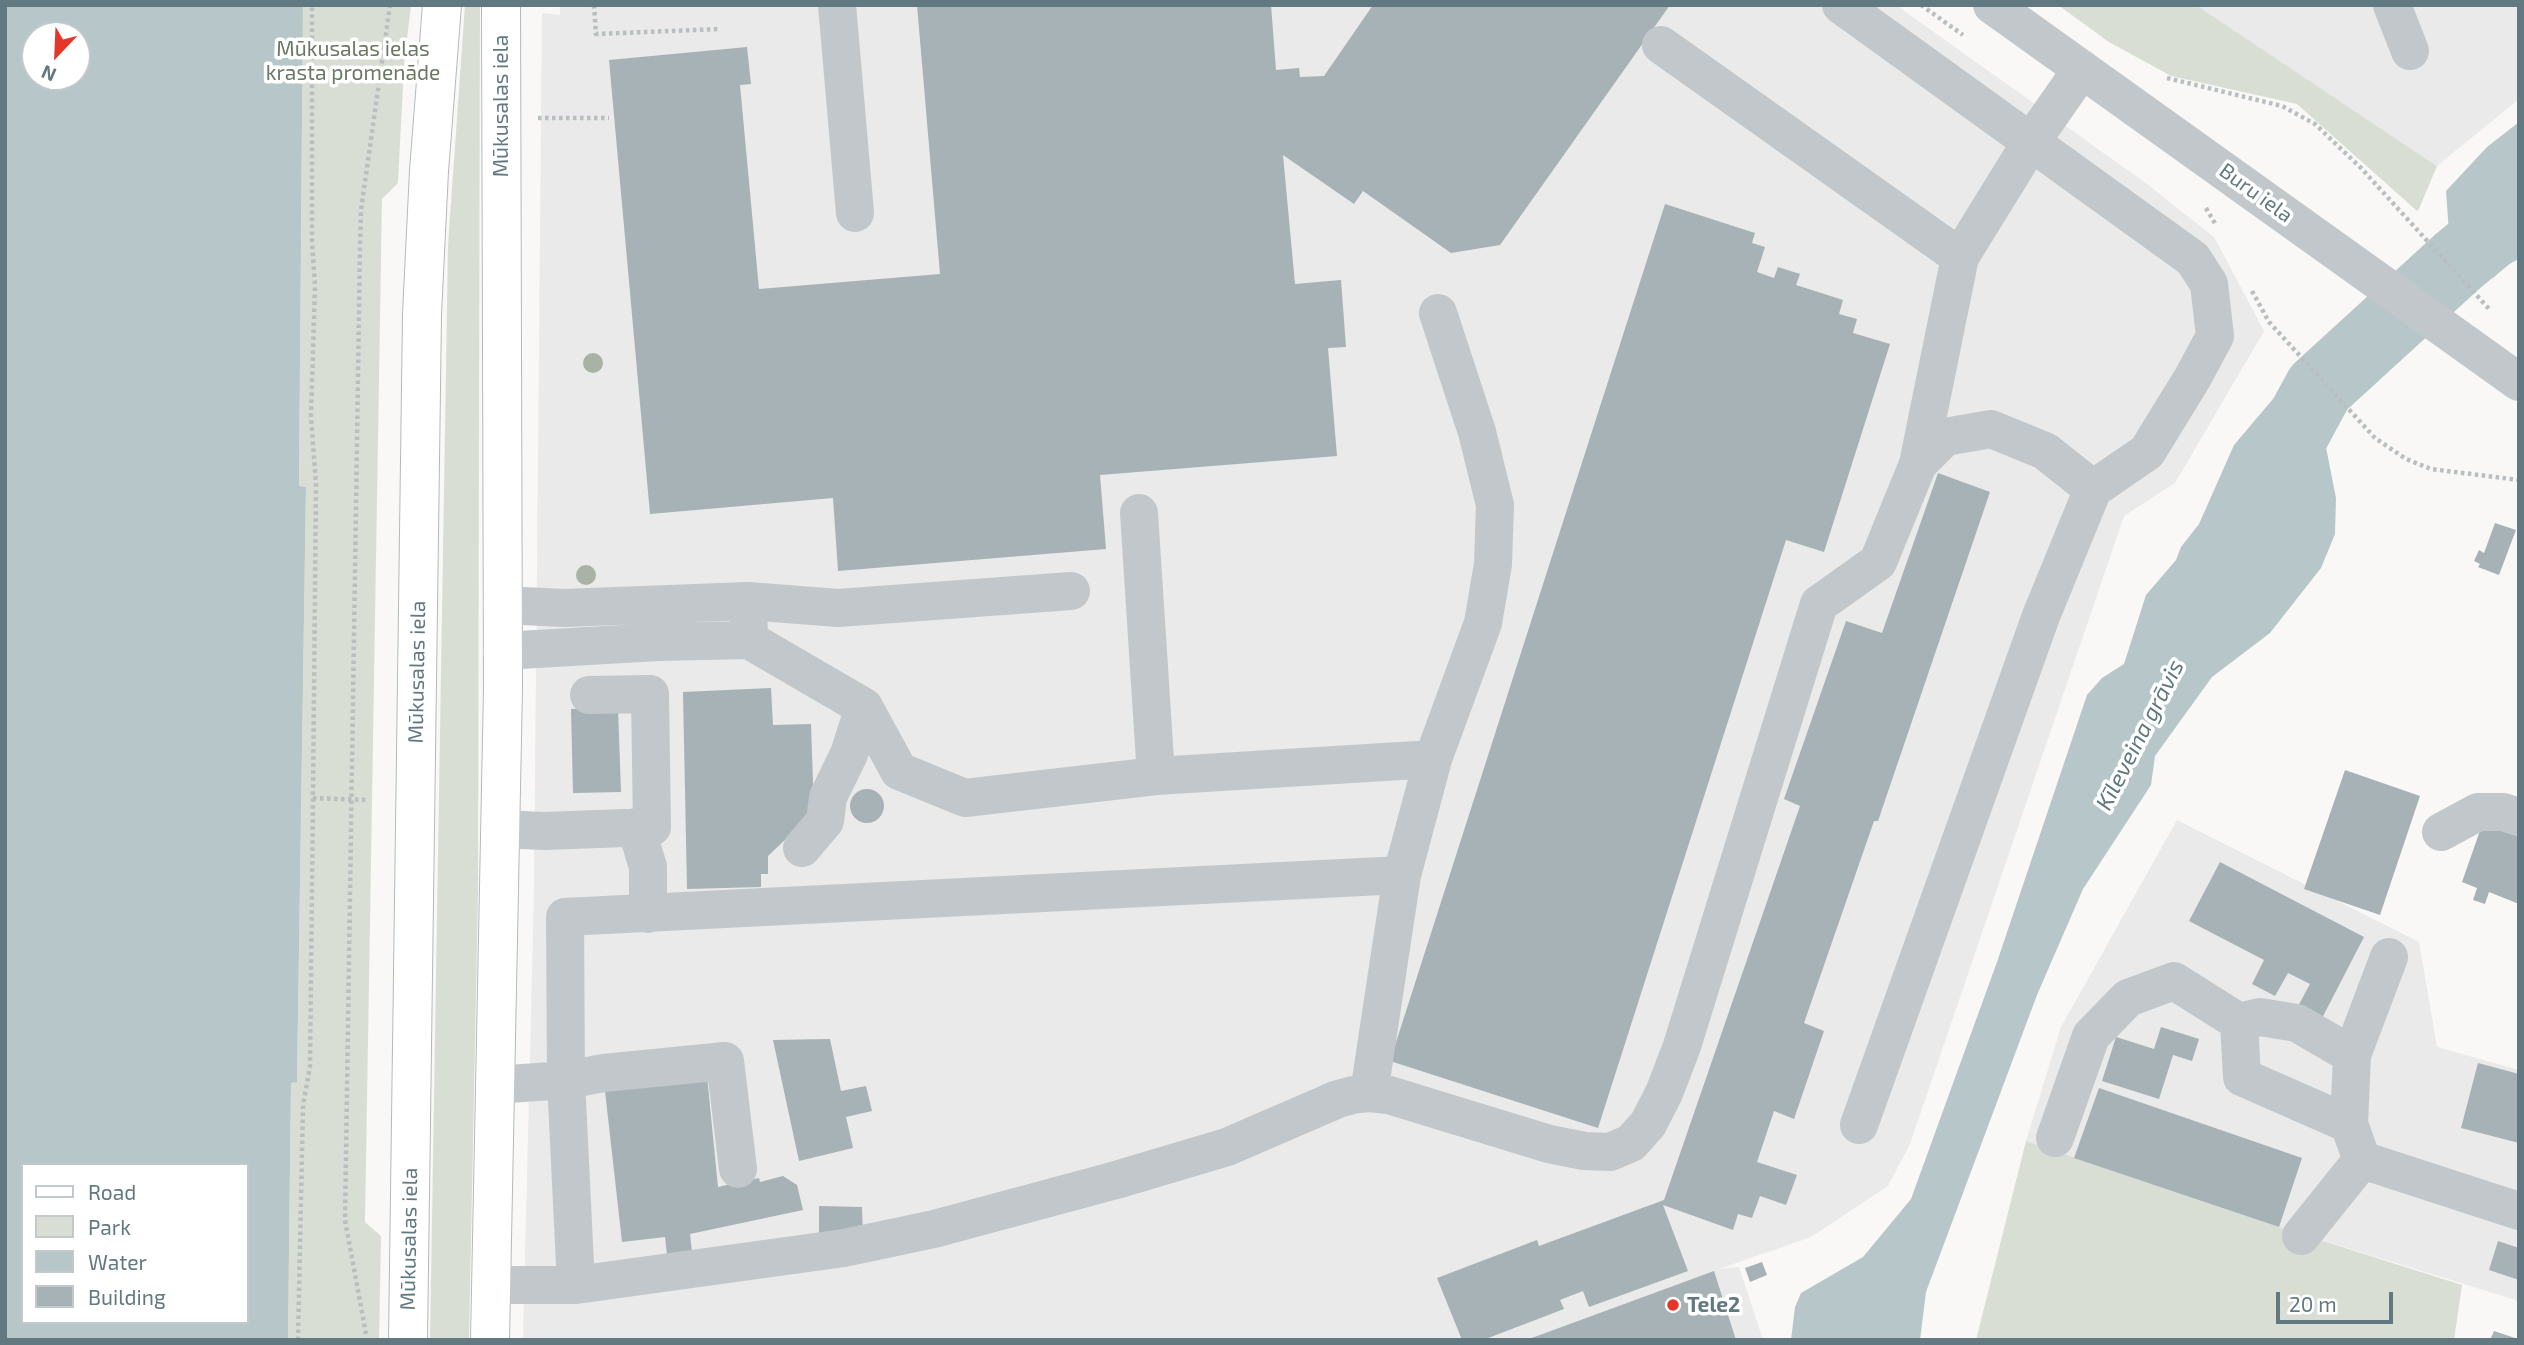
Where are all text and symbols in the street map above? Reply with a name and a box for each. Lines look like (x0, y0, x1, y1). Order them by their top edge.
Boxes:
north arrow (21, 21, 91, 91)
street label: Mūkusalas iela (488, 35, 514, 177)
park label: Mūkusalas ielas krasta promenāde (266, 36, 440, 86)
text: N (38, 61, 59, 87)
street label: Buru iela (2214, 158, 2298, 228)
street label: Mūkusalas iela (403, 600, 431, 744)
water label: Kīleveina grāvis (2090, 655, 2190, 815)
legend (21, 1163, 248, 1324)
street label: Mūkusalas iela (395, 1167, 423, 1311)
text: Road (88, 1179, 136, 1204)
text: Park (88, 1214, 131, 1239)
text: Water (88, 1249, 147, 1274)
scale bar (2279, 1278, 2396, 1322)
text: Building (88, 1284, 166, 1309)
text: 20 m (2289, 1291, 2337, 1316)
place label: Tele2 (1687, 1292, 1740, 1318)
marker: Tele2 (1665, 1297, 1681, 1313)

